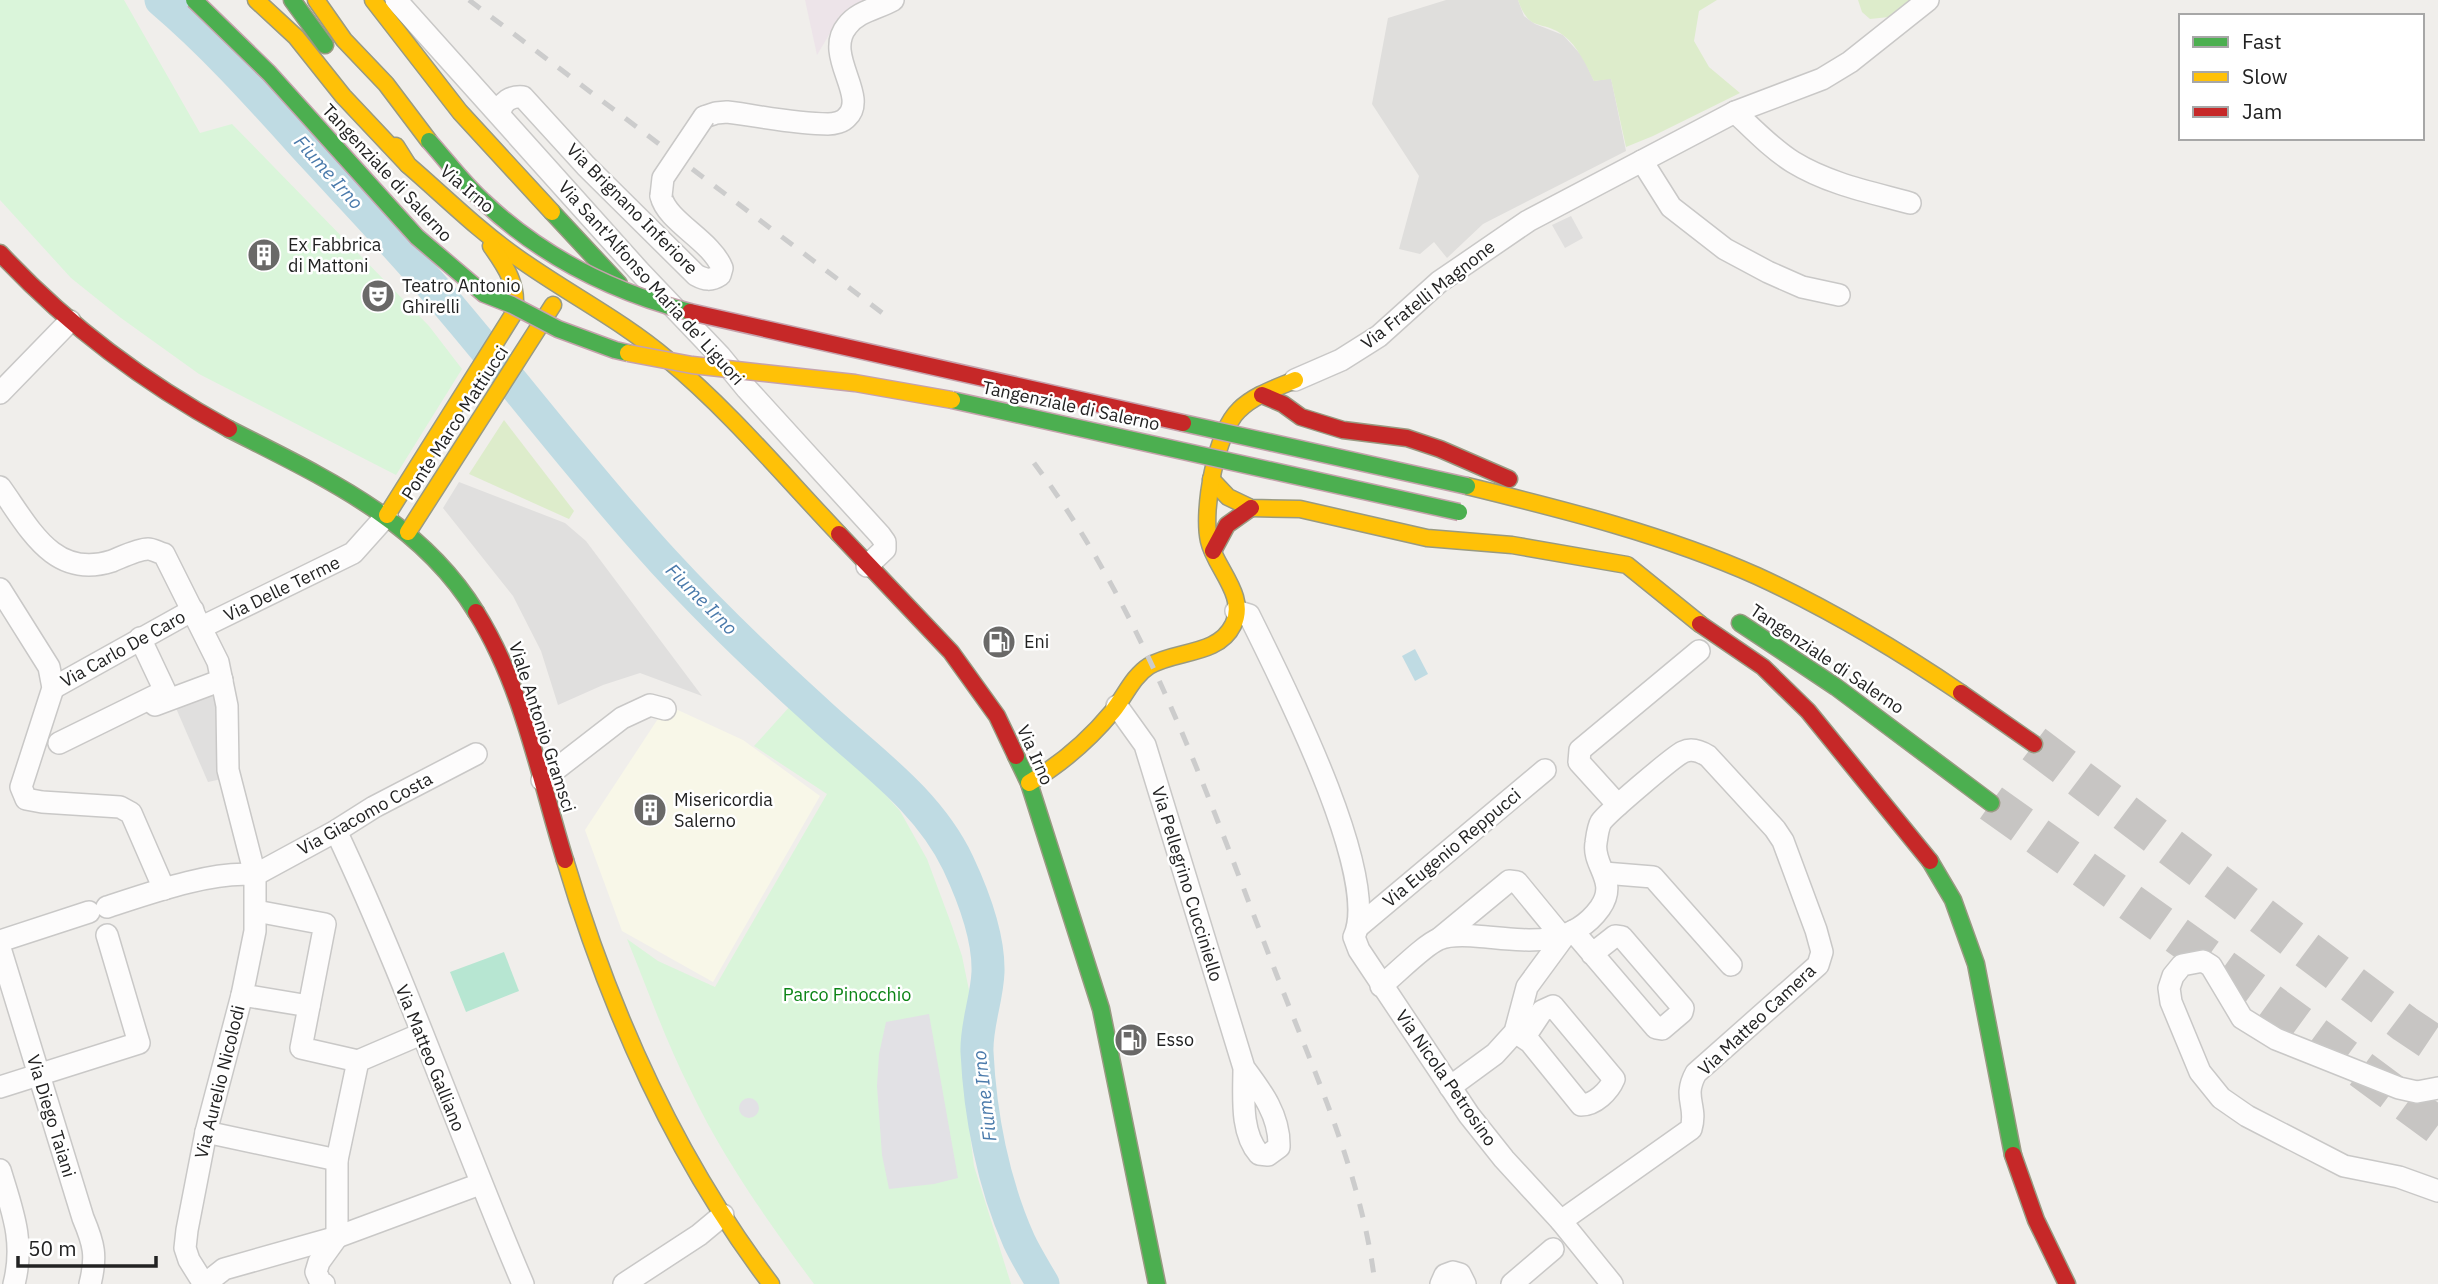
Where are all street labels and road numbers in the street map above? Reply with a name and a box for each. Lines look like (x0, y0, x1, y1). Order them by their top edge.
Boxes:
street label: Tangenziale di Salerno (317, 99, 457, 247)
street label: Via Brignano Inferiore (562, 138, 703, 279)
street label: Via Irno (436, 159, 499, 218)
street label: Via Sant'Alfonso Maria de' Liguori (553, 176, 749, 390)
street label: Via Fratelli Magnone (1356, 235, 1499, 354)
street label: Ponte Marco Mattiucci (396, 341, 513, 504)
street label: Tangenziale di Salerno (980, 375, 1162, 436)
street label: Via Delle Terme (220, 550, 344, 627)
street label: Tangenziale di Salerno (1746, 598, 1909, 719)
street label: Via Carlo De Caro (56, 605, 189, 692)
street label: Viale Antonio Gramsci (504, 639, 581, 815)
street label: Via Irno (1012, 721, 1059, 788)
street label: Via Giacomo Costa (293, 767, 437, 860)
street label: Via Eugenio Reppucci (1378, 783, 1525, 912)
street label: Via Pellegrino Cucciniello (1147, 784, 1228, 984)
street label: Via Matteo Camera (1693, 959, 1821, 1080)
street label: Via Matteo Galliano (391, 981, 470, 1135)
street label: Via Aurelio Nicolodi (189, 1003, 250, 1161)
street label: Via Nicola Petrosino (1391, 1005, 1502, 1150)
street label: Via Diego Taiani (22, 1052, 81, 1180)

